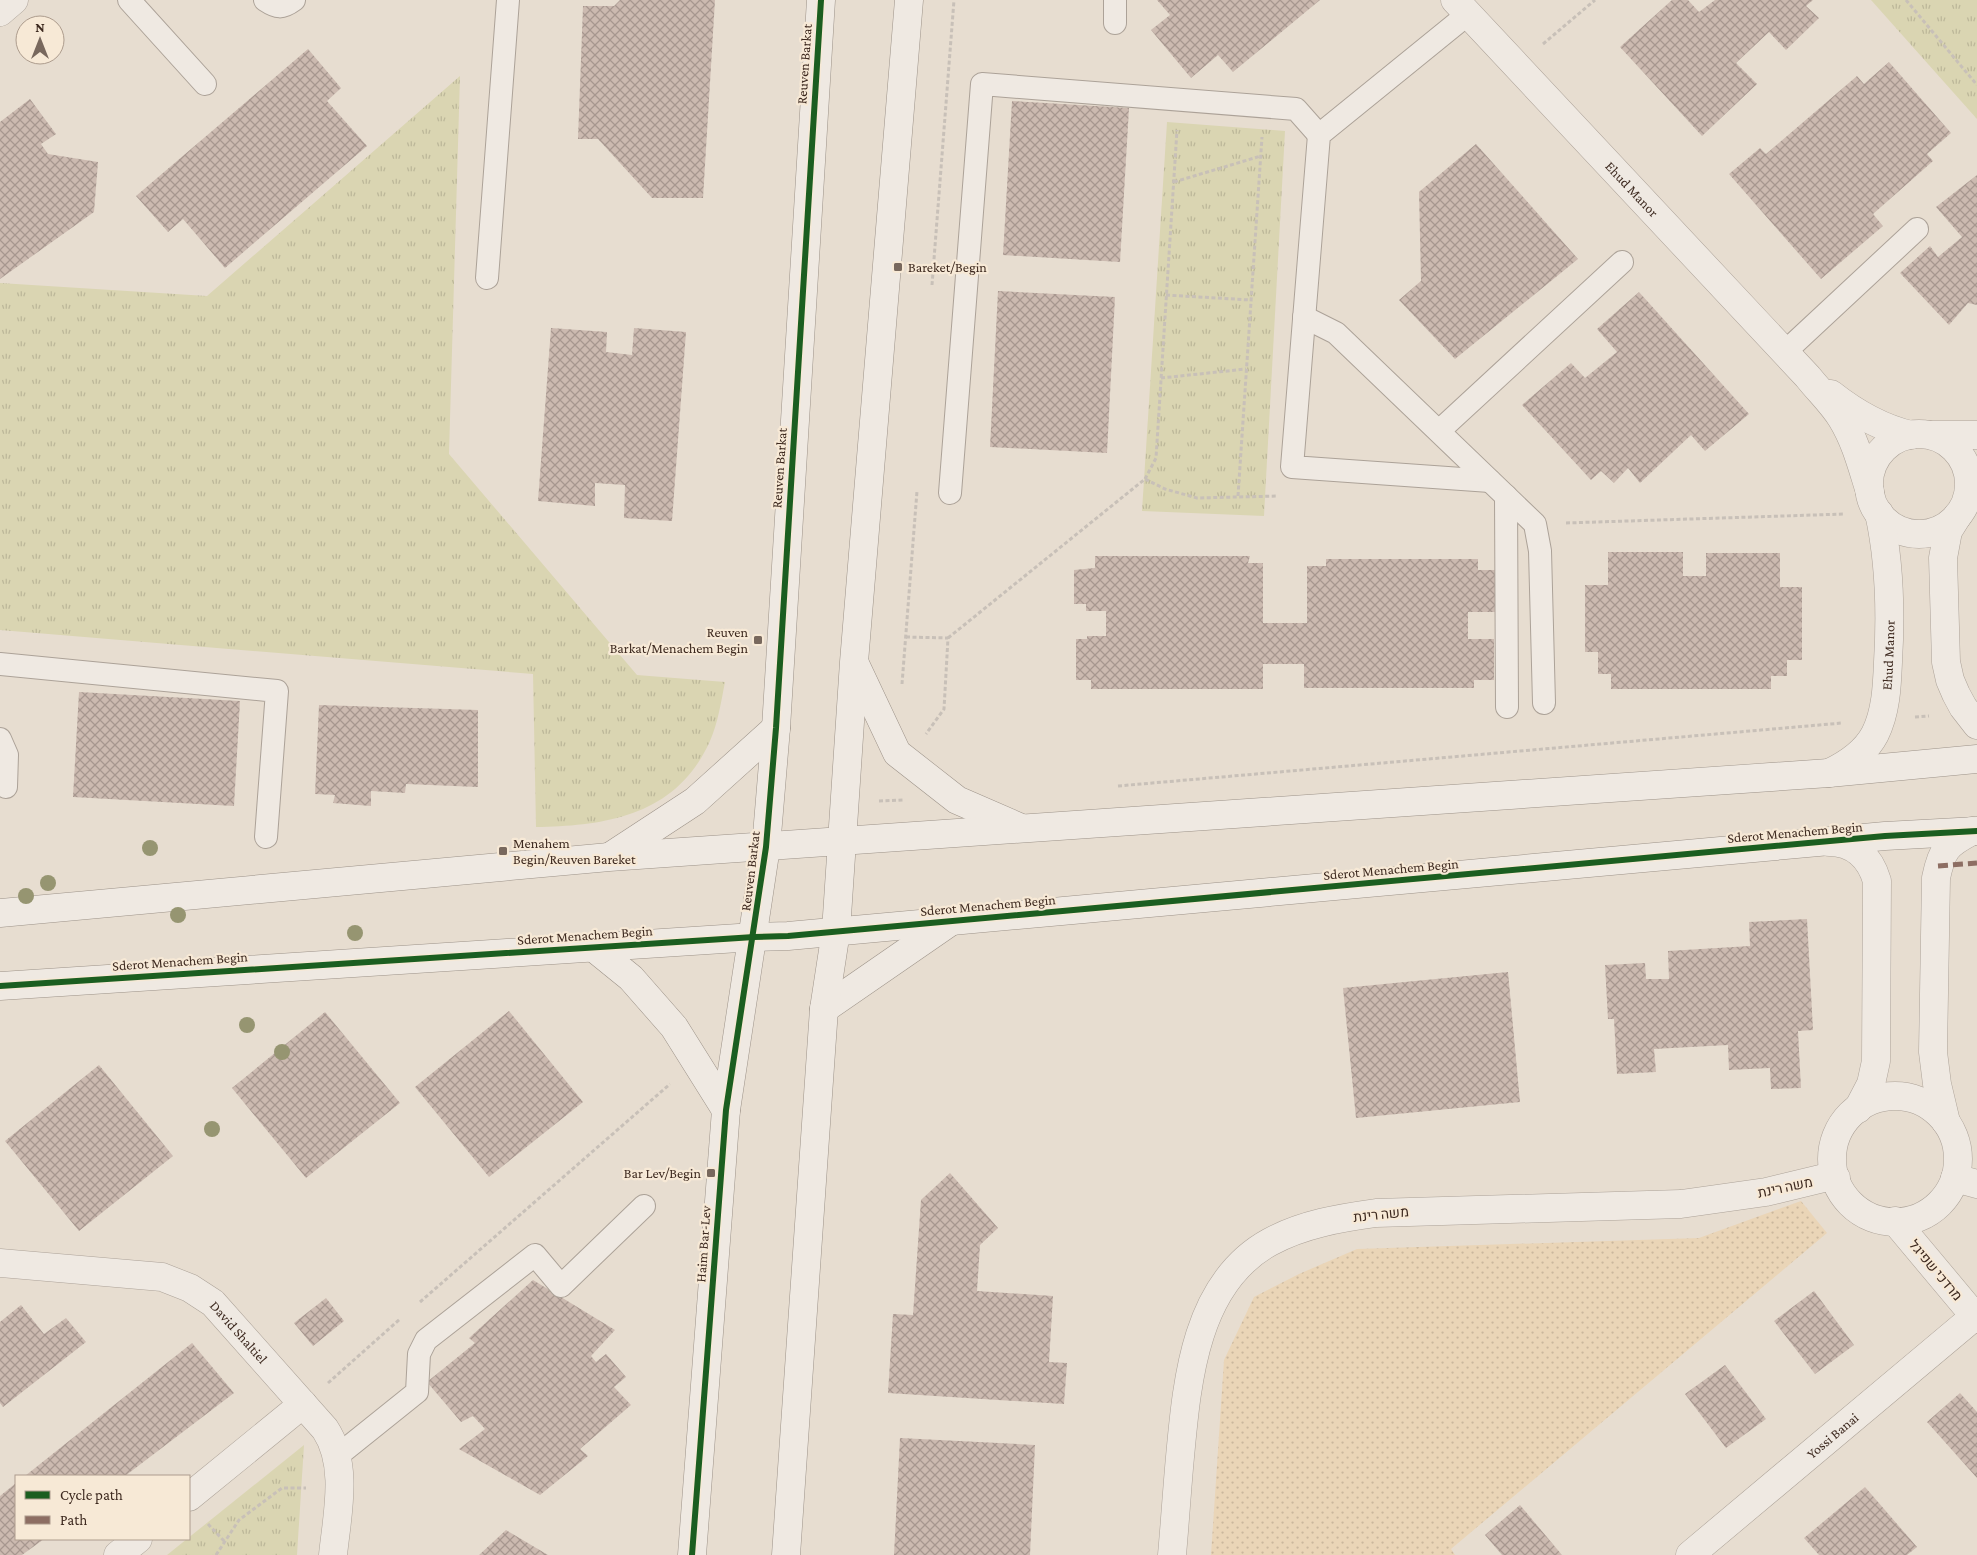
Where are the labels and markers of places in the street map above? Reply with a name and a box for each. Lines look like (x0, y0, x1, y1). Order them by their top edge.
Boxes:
place label: Bareket/Begin (908, 259, 987, 275)
marker: Bareket/Begin (892, 261, 904, 273)
place label: Reuven Barkat/Menachem Begin (610, 624, 748, 656)
marker: Reuven Barkat/Menachem Begin (752, 634, 764, 646)
place label: Menahem Begin/Reuven Bareket (513, 835, 636, 867)
marker: Menahem Begin/Reuven Bareket (497, 845, 509, 857)
place label: Bar Lev/Begin (624, 1165, 701, 1181)
marker: Bar Lev/Begin (705, 1167, 717, 1179)

